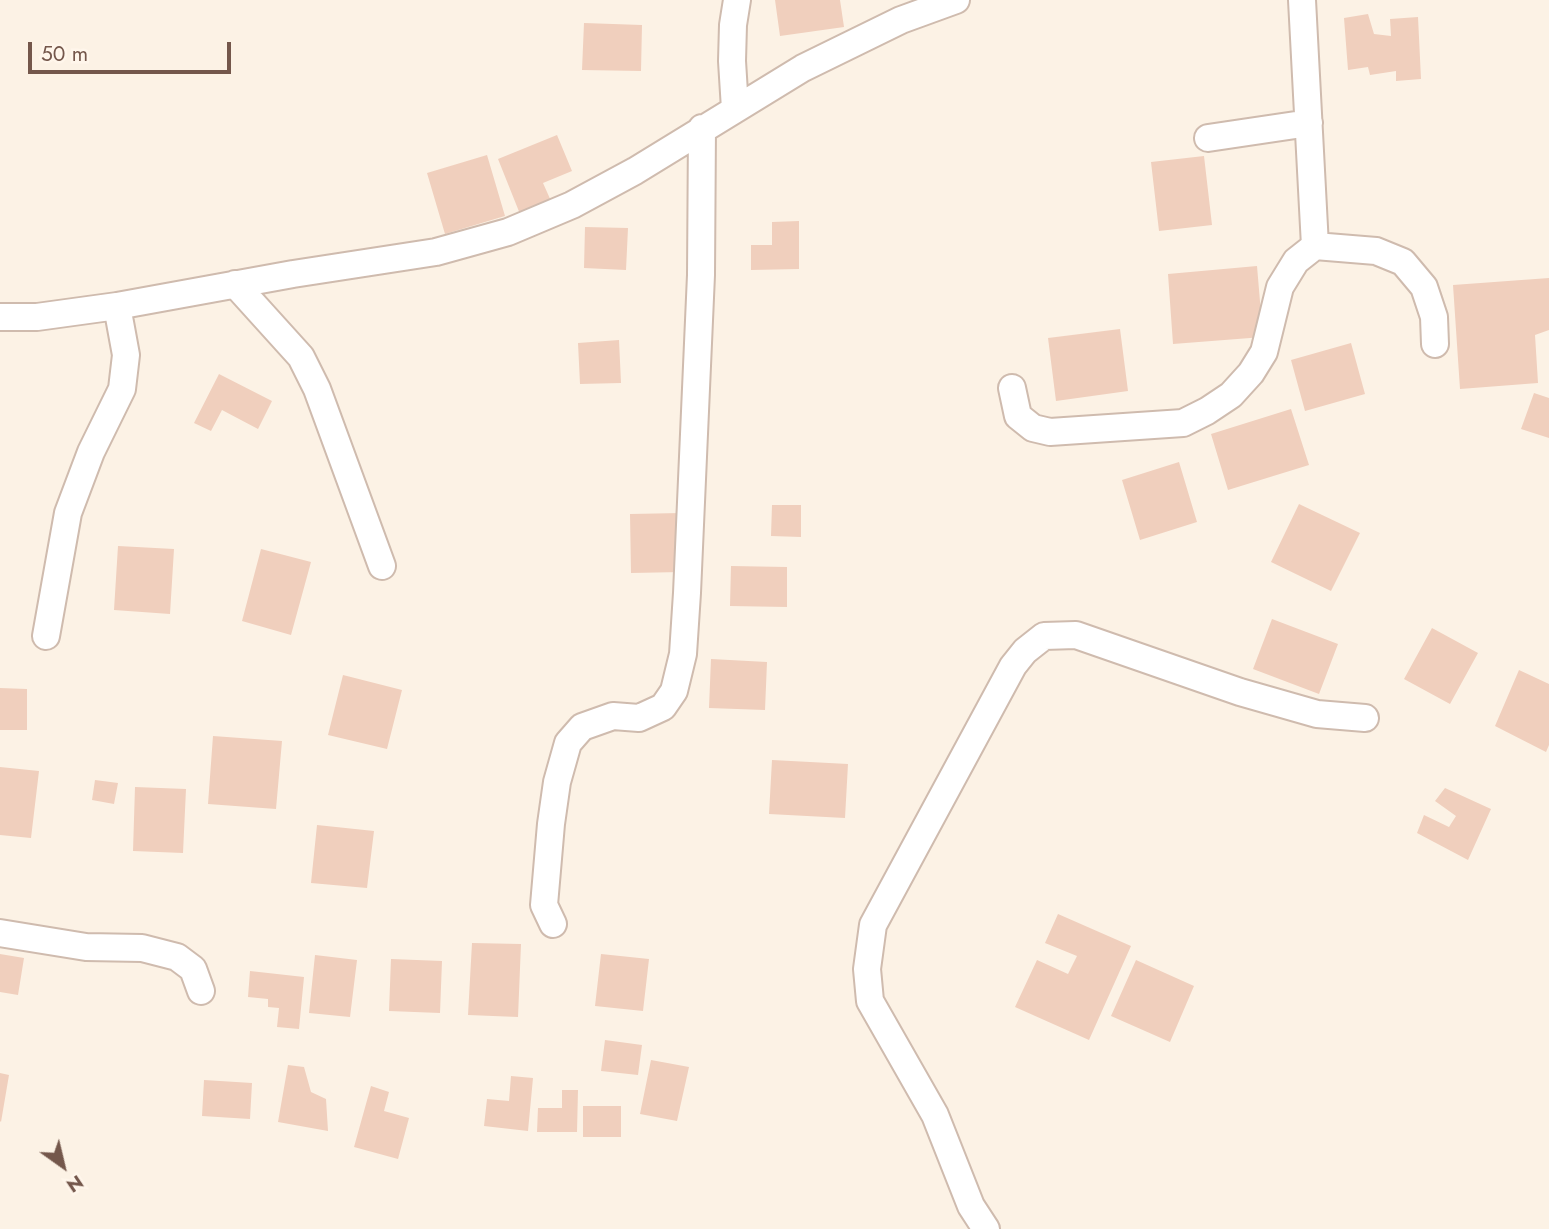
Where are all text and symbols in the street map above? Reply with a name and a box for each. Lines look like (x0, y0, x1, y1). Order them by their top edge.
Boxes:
scale bar (32, 28, 234, 72)
text: 50 m (41, 39, 88, 69)
north arrow (28, 1131, 98, 1201)
text: N (61, 1168, 89, 1199)

